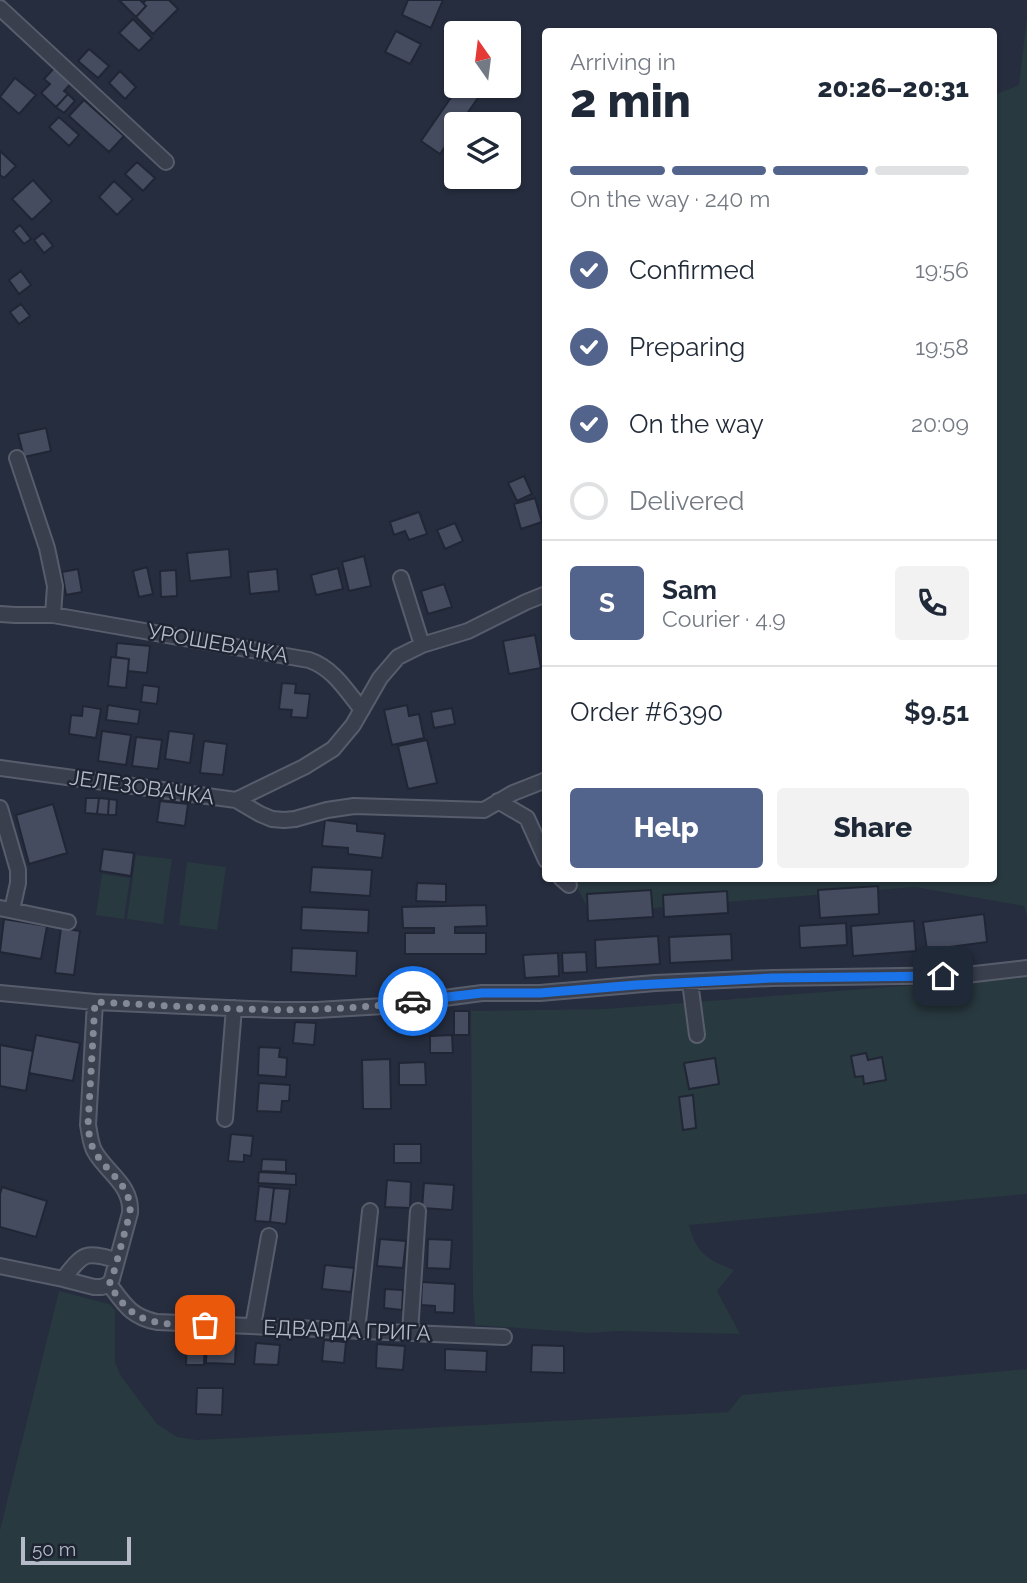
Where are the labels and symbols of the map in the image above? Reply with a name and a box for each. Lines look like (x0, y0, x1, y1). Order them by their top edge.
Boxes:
north arrow (444, 21, 522, 98)
street label: УРОШЕВАЧКА (146, 618, 290, 668)
street label: ЈЕЛЕЗОВАЧКА (68, 764, 216, 810)
pin (913, 946, 973, 1006)
courier (378, 966, 448, 1036)
pin (175, 1295, 235, 1355)
street label: ЕДВАРДА ГРИГА (263, 1315, 431, 1345)
scale bar (21, 1534, 131, 1566)

